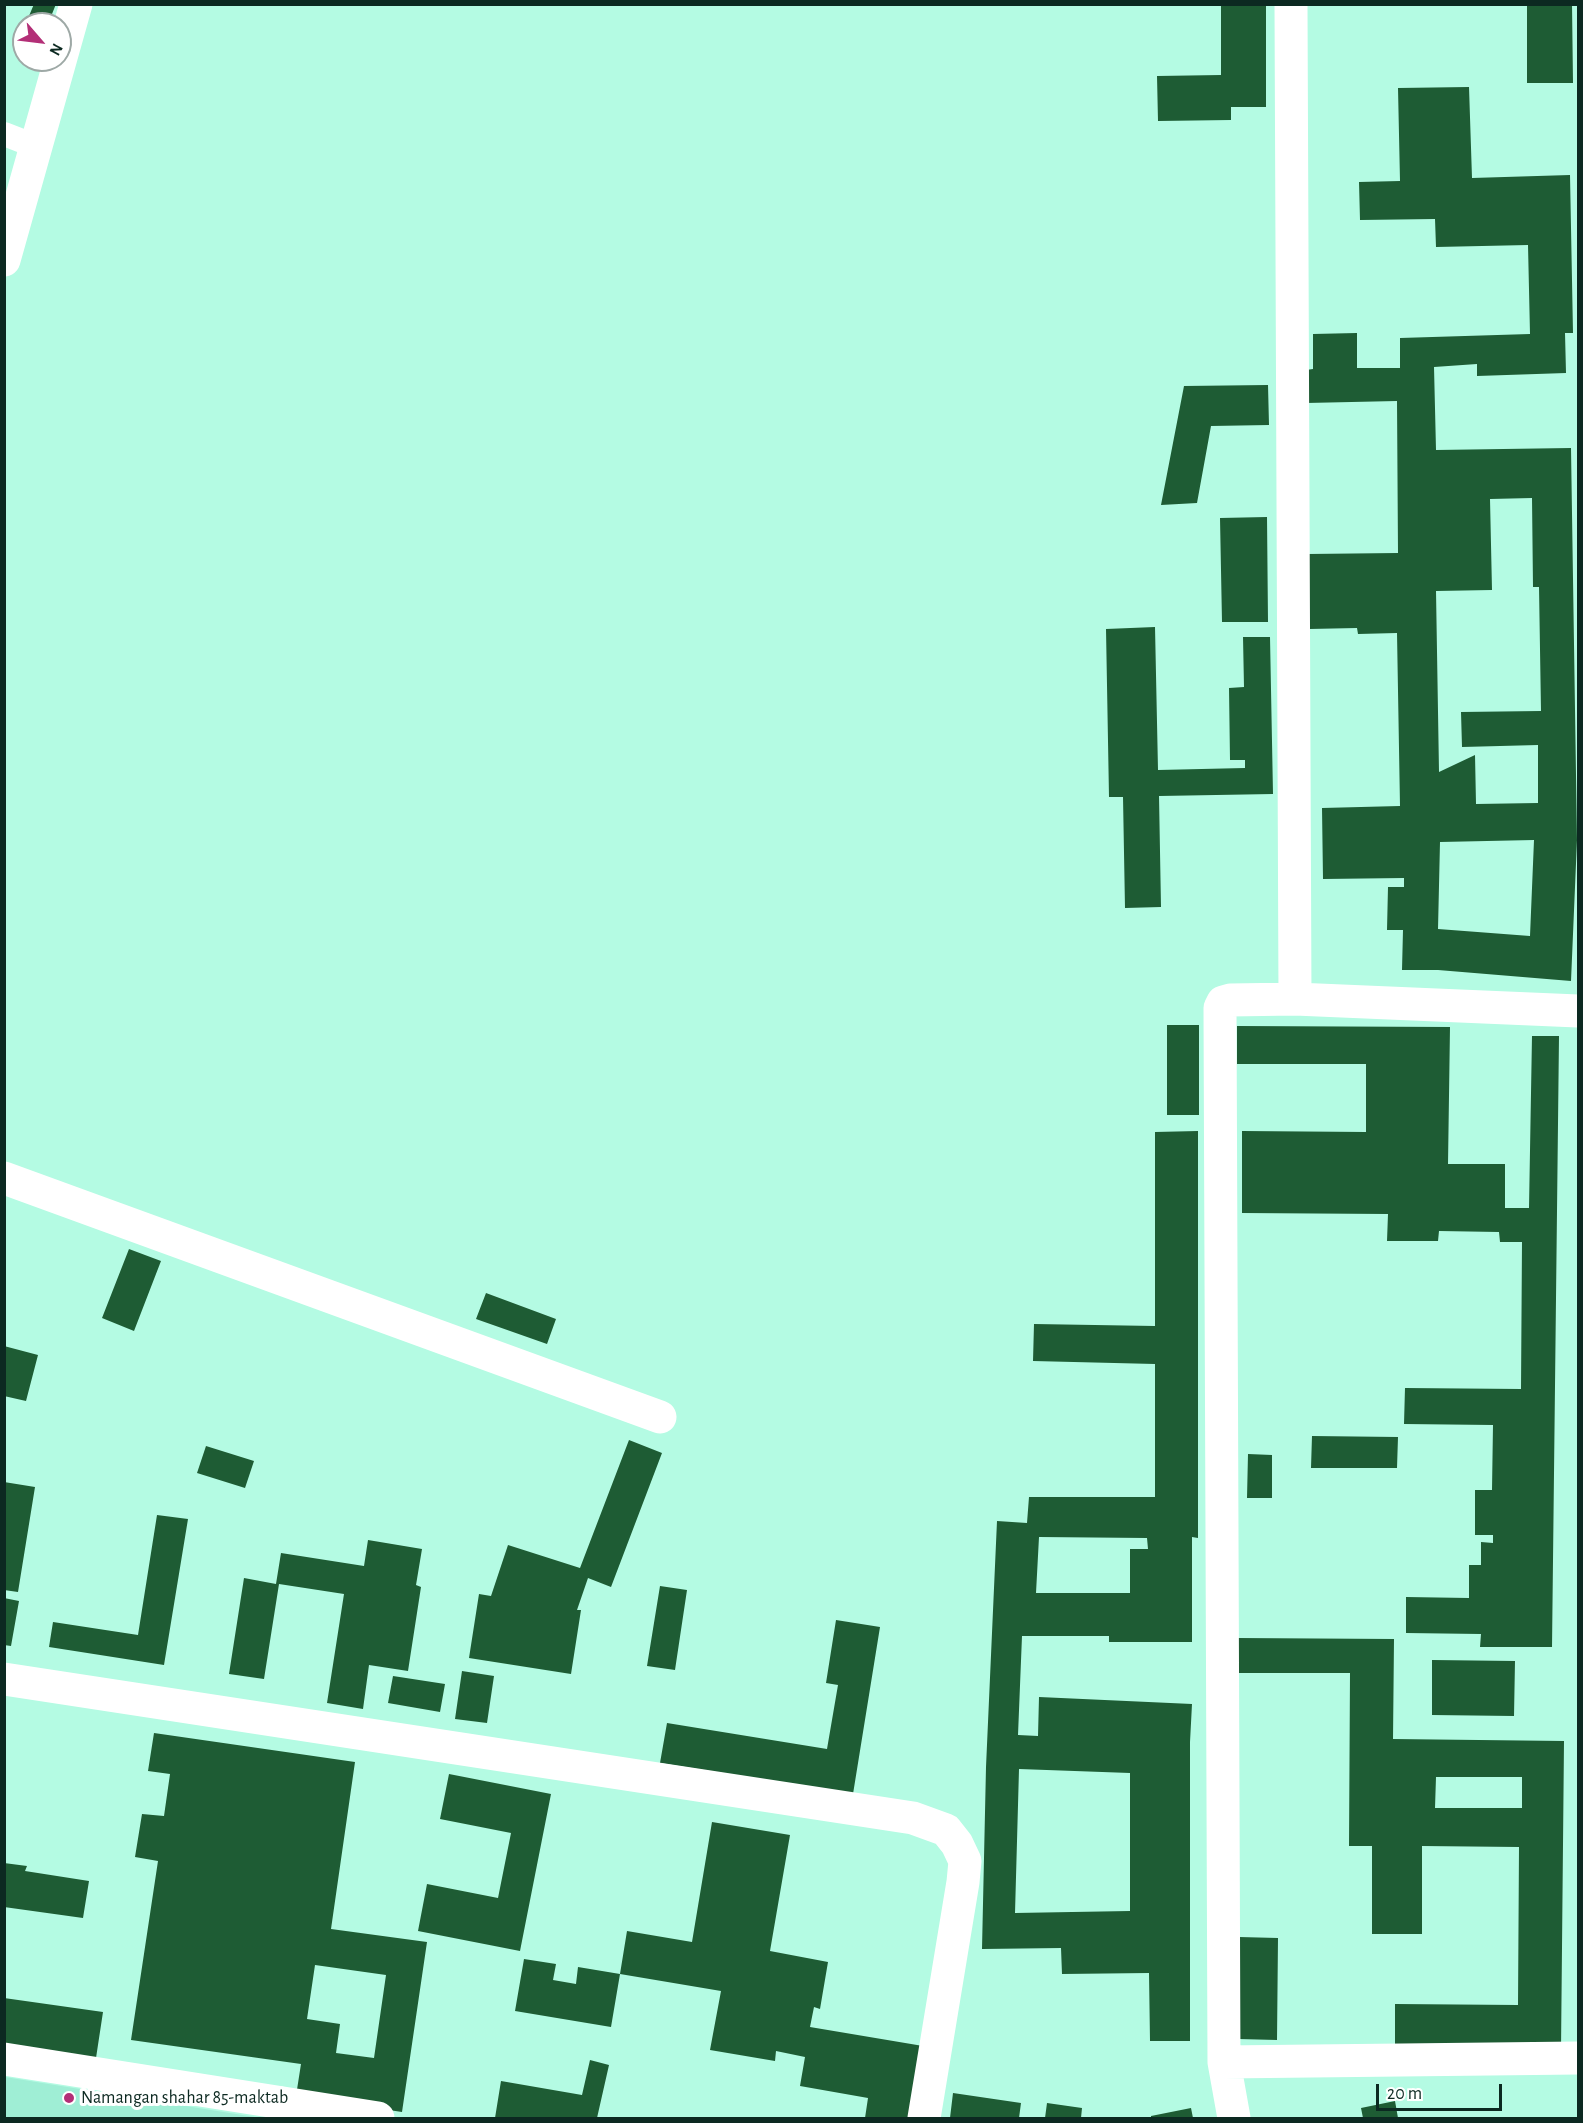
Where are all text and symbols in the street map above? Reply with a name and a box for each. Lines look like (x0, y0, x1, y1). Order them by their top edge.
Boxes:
north arrow (12, 12, 72, 72)
text: N (46, 41, 66, 58)
scale bar (1379, 2072, 1505, 2110)
text: 20 m (1387, 2085, 1422, 2103)
place label: Namangan shahar 85-maktab (81, 2087, 288, 2109)
marker: Namangan shahar 85-maktab (62, 2091, 76, 2105)

